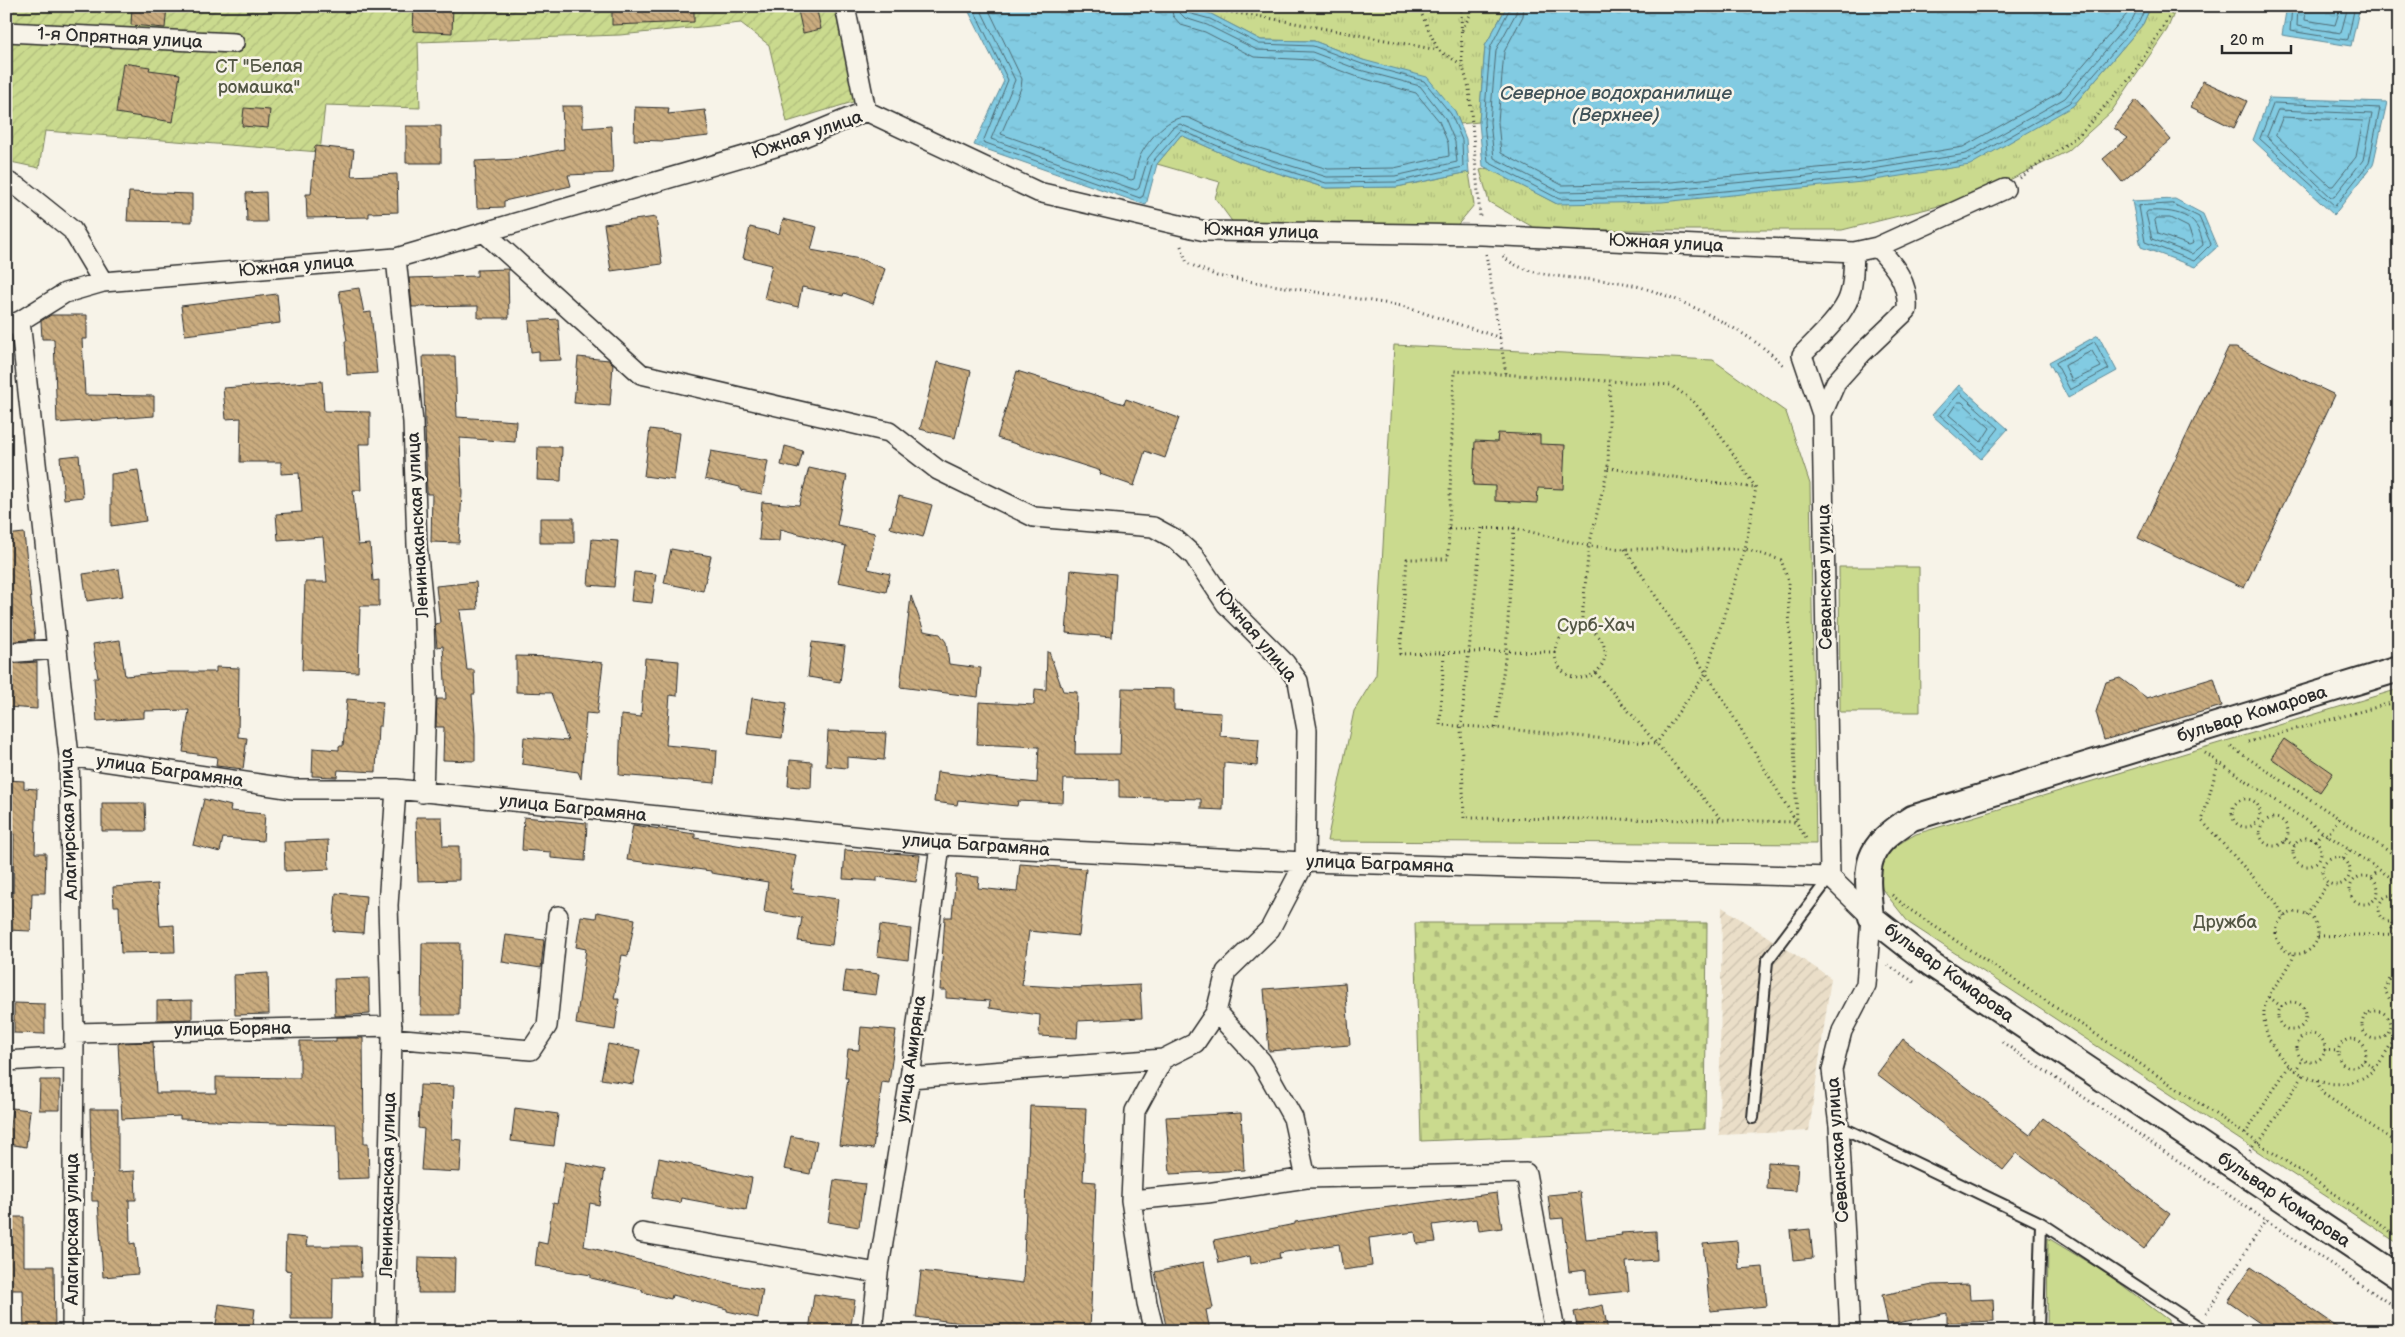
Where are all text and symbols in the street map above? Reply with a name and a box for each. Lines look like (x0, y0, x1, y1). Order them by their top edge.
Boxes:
scale bar (2222, 22, 2291, 54)
street label: 1-я Опрятная улица (37, 23, 204, 53)
text: 20 m (2230, 31, 2264, 50)
park label: СТ "Белая ромашка" (215, 56, 303, 98)
water label: Северное водохранилище (Верхнее) (1500, 82, 1732, 127)
street label: Южная улица (749, 106, 865, 164)
street label: Южная улица (1203, 218, 1320, 244)
street label: Южная улица (1608, 229, 1725, 257)
street label: Южная улица (237, 250, 355, 282)
street label: Ленинаканская улица (403, 431, 433, 619)
street label: Севанская улица (1813, 504, 1837, 650)
street label: Южная улица (1211, 584, 1301, 686)
park label: Сурб-Хач (1557, 615, 1635, 636)
street label: бульвар Комарова (2175, 681, 2330, 747)
street label: Алагирская улица (56, 747, 82, 902)
street label: улица Баграмяна (95, 750, 245, 792)
street label: улица Баграмяна (498, 790, 648, 826)
street label: улица Баграмяна (901, 829, 1051, 861)
street label: улица Баграмяна (1306, 851, 1455, 877)
park label: Дружба (2193, 912, 2257, 933)
street label: бульвар Комарова (1880, 919, 2018, 1027)
street label: улица Амиряна (892, 994, 930, 1124)
street label: улица Боряна (174, 1017, 292, 1041)
street label: Севанская улица (1822, 1076, 1854, 1223)
street label: Ленинаканская улица (376, 1091, 400, 1279)
street label: бульвар Комарова (2214, 1148, 2355, 1252)
street label: Алагирская улица (62, 1152, 83, 1306)

